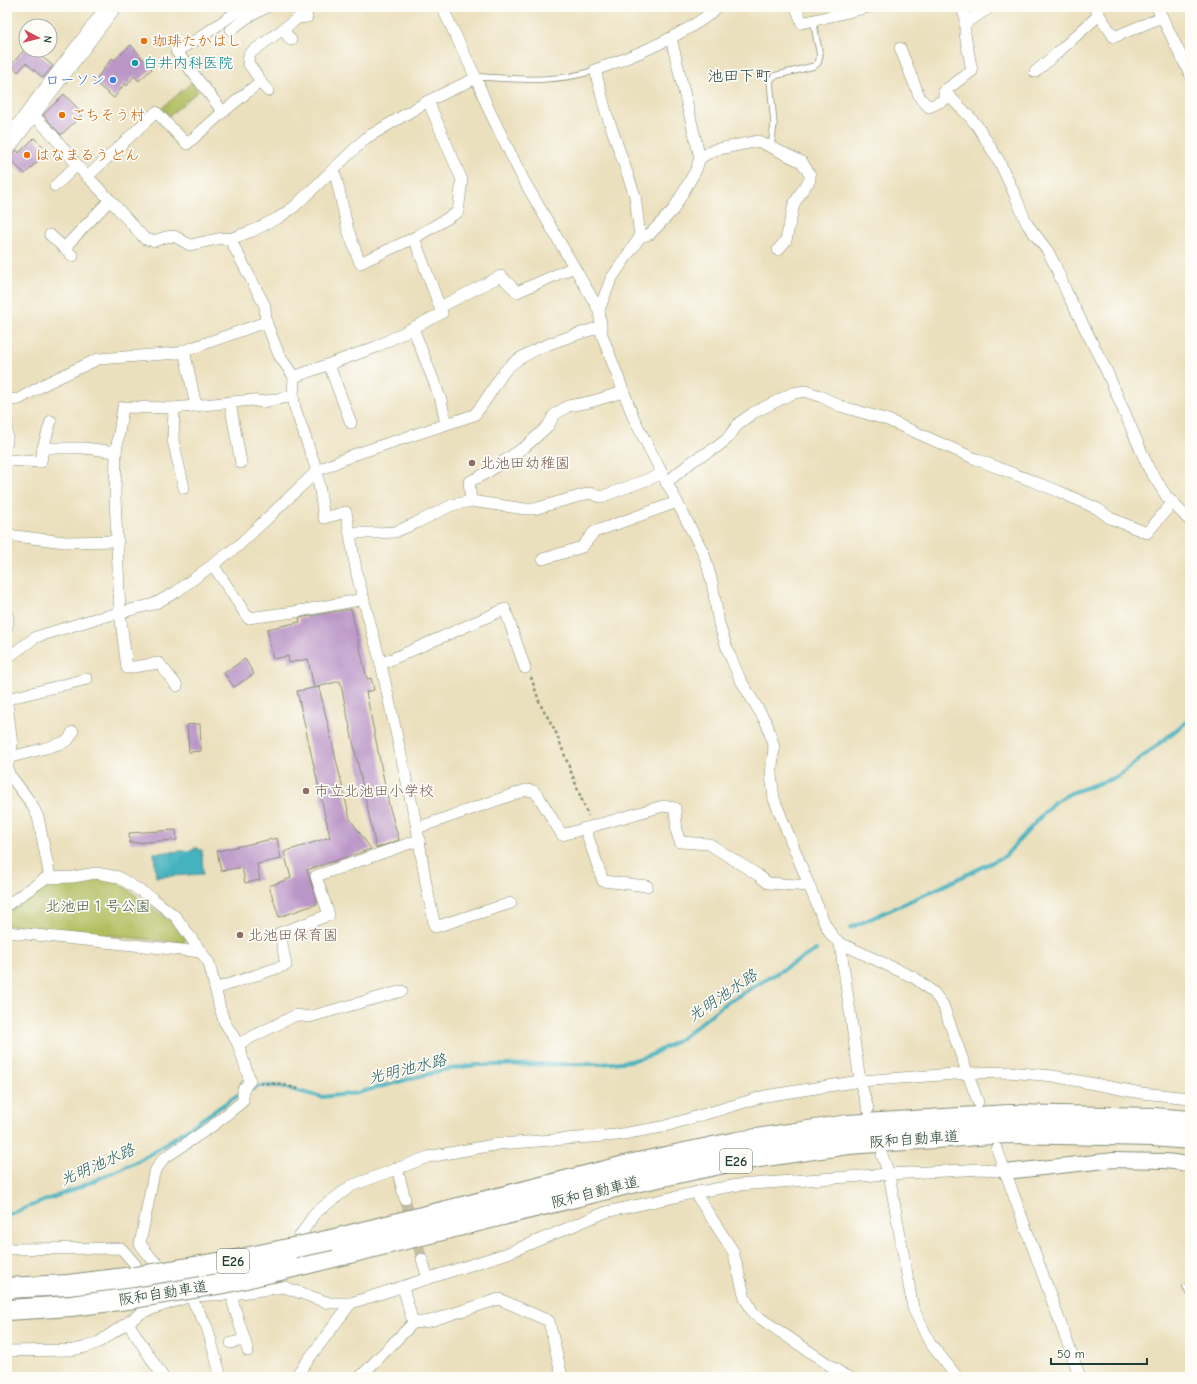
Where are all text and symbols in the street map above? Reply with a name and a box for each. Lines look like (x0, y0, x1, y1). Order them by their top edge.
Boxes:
north arrow (18, 18, 58, 58)
place label: 珈琲たかはし (152, 32, 242, 50)
text: N (41, 35, 54, 44)
marker: 珈琲たかはし (139, 36, 149, 46)
place label: 白井内科医院 (143, 54, 233, 72)
marker: 白井内科医院 (130, 58, 140, 68)
district label: 池田下町 (707, 67, 771, 85)
place label: ローソン (45, 71, 105, 89)
marker: ローソン (108, 75, 118, 85)
place label: ごちそう村 (70, 106, 145, 124)
marker: ごちそう村 (57, 110, 67, 120)
place label: はなまるうどん (35, 146, 140, 164)
marker: はなまるうどん (22, 150, 32, 160)
place label: 北池田幼稚園 (480, 454, 570, 472)
marker: 北池田幼稚園 (467, 458, 477, 468)
place label: 市立北池田小学校 (314, 782, 434, 800)
marker: 市立北池田小学校 (301, 786, 311, 796)
park label: 北池田１号公園 (45, 897, 151, 915)
place label: 北池田保育園 (248, 926, 338, 944)
marker: 北池田保育園 (235, 930, 245, 940)
water label: 光明池水路 (684, 965, 762, 1026)
water label: 光明池水路 (366, 1050, 449, 1087)
street label: 阪和自動車道 (868, 1127, 960, 1151)
water label: 光明池水路 (57, 1140, 139, 1189)
road number: E26 (720, 1149, 752, 1173)
street label: 阪和自動車道 (549, 1172, 641, 1212)
road number: E26 (217, 1249, 249, 1273)
street label: 阪和自動車道 (117, 1277, 209, 1309)
scale bar (1051, 1340, 1147, 1366)
text: 50 m (1057, 1347, 1085, 1361)

